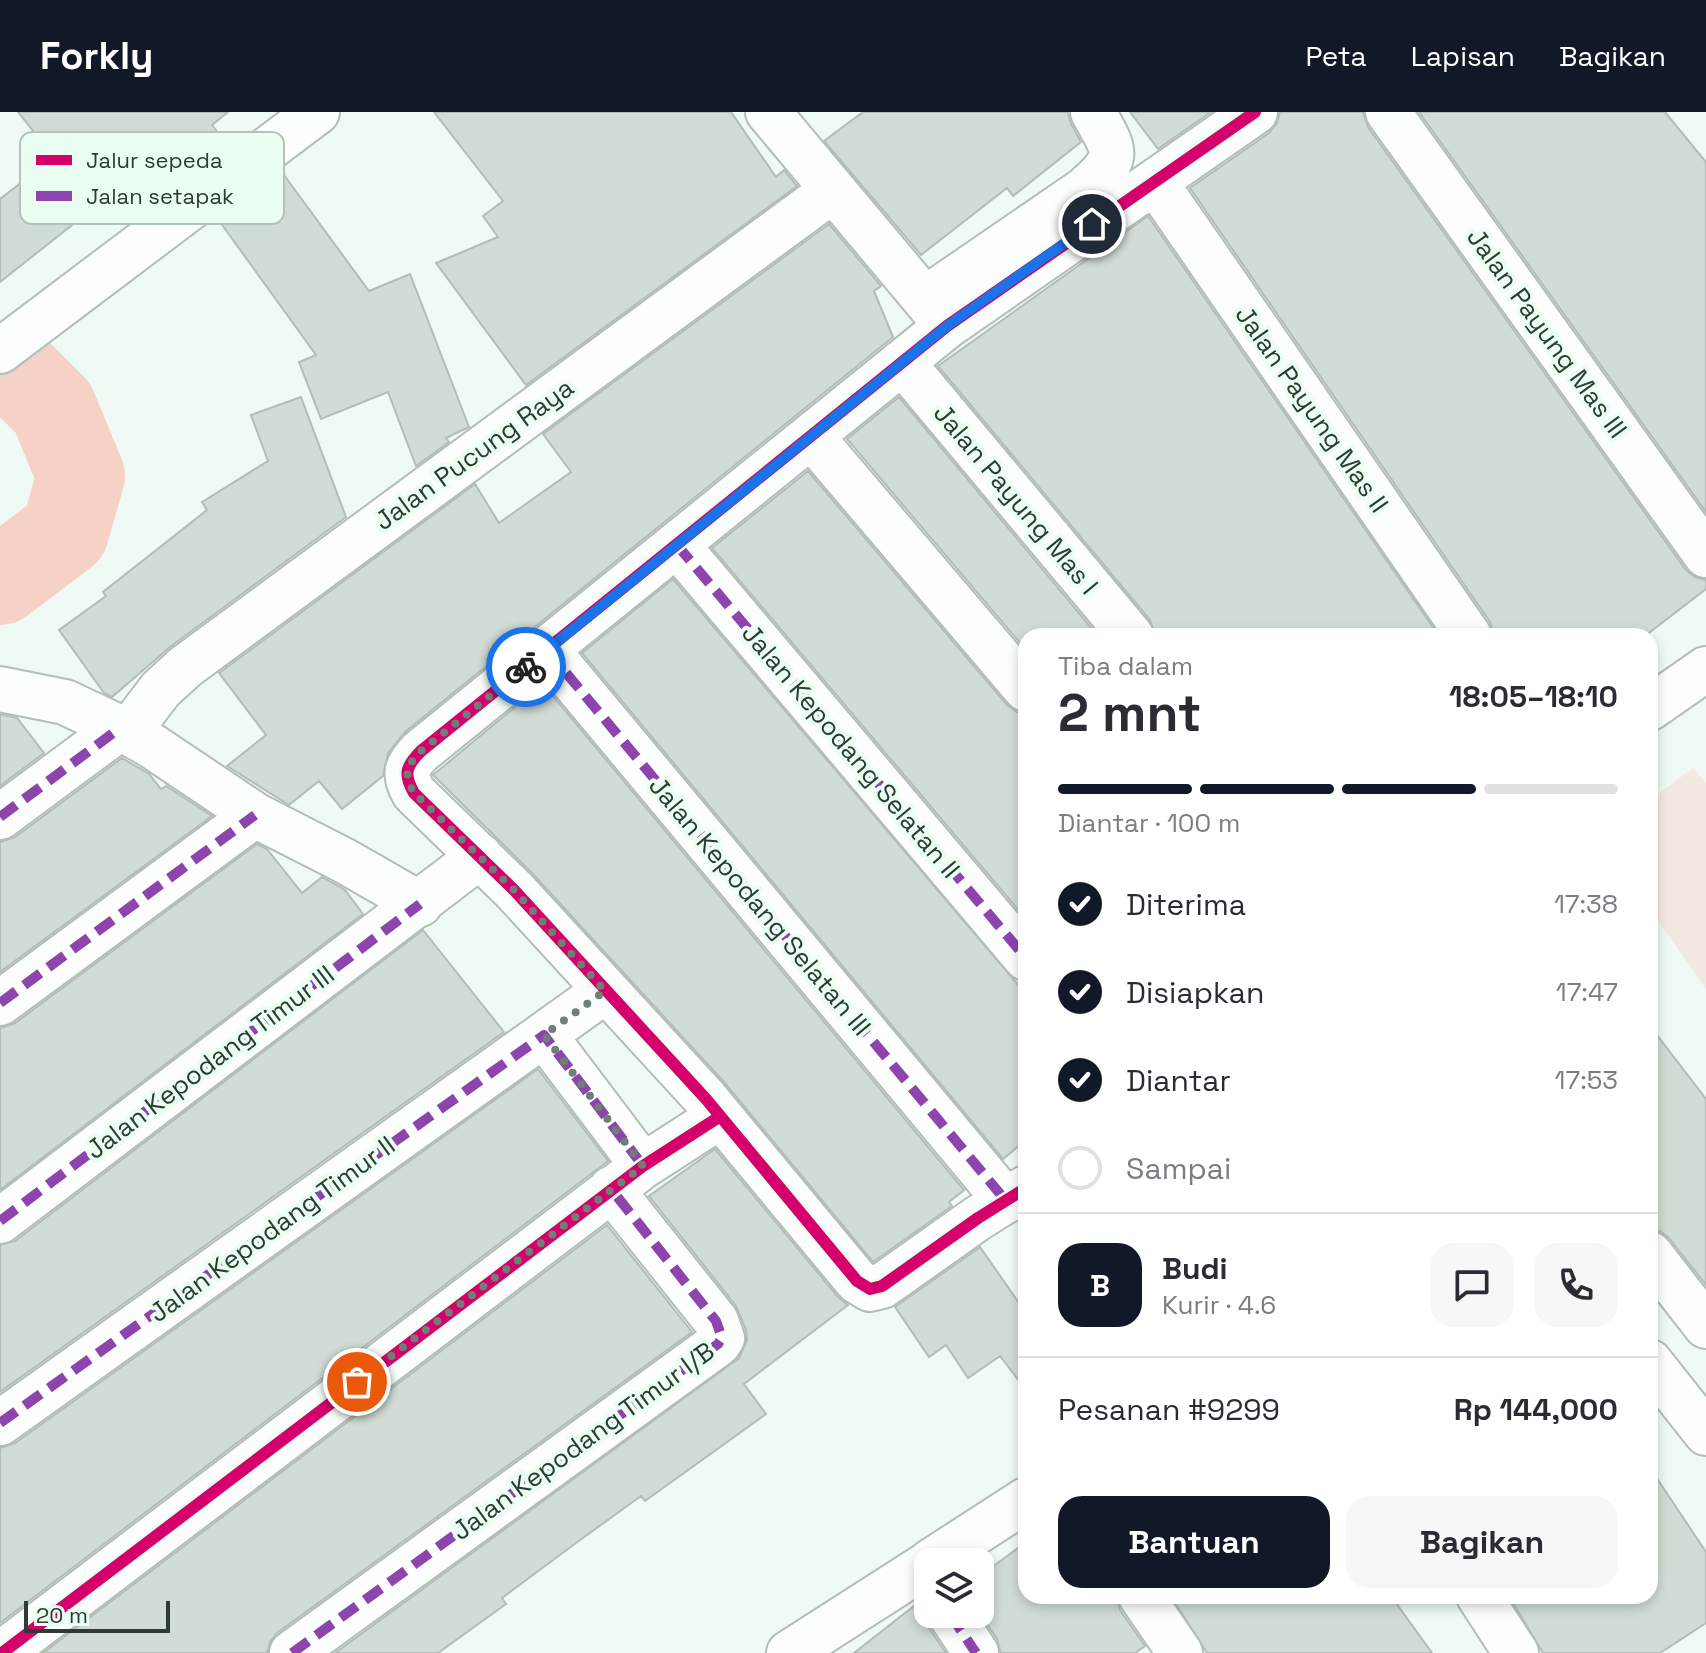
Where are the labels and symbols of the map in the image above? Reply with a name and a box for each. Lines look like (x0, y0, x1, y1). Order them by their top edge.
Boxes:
legend (20, 132, 284, 224)
text: Jalur sepeda (86, 146, 223, 174)
text: Jalan setapak (86, 182, 234, 210)
pin (1058, 190, 1126, 258)
street label: Jalan Payung Mas III (1459, 221, 1635, 445)
street label: Jalan Payung Mas II (1228, 299, 1396, 519)
street label: Jalan Pucung Raya (368, 370, 580, 538)
street label: Jalan Payung Mas I (926, 397, 1106, 601)
street label: Jalan Kepodang Selatan II (734, 617, 968, 885)
courier (486, 627, 566, 707)
street label: Jalan Kepodang Selatan III (641, 769, 879, 1043)
street label: Jalan Kepodang Timur III (79, 957, 341, 1167)
street label: Jalan Kepodang Timur II (142, 1128, 402, 1330)
street label: Jalan Kepodang Timur I/B (445, 1334, 721, 1548)
pin (323, 1348, 391, 1416)
scale bar (24, 1597, 170, 1633)

